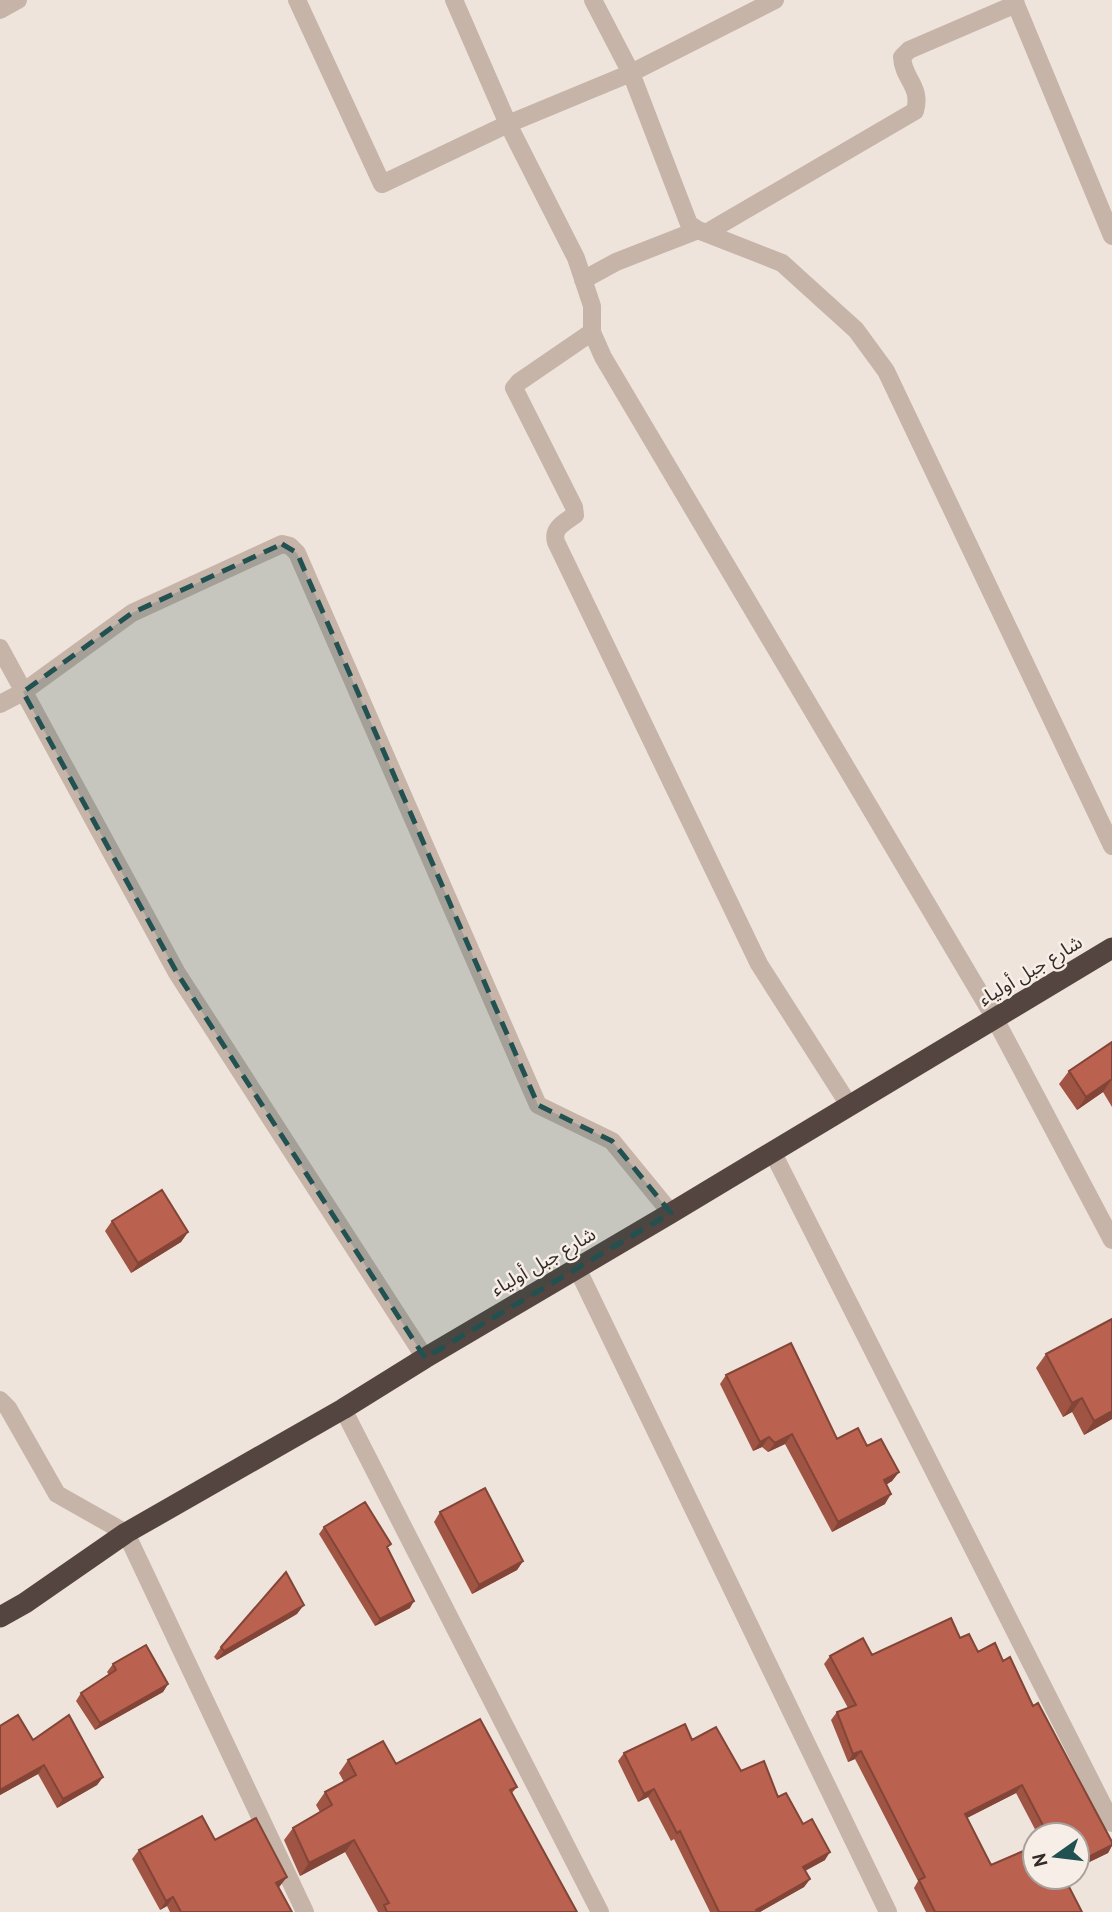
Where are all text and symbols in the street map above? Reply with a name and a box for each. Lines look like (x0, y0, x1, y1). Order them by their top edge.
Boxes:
street label: شارع جبل أولياء (974, 930, 1087, 1012)
street label: شارع جبل أولياء (486, 1221, 601, 1302)
north arrow (1021, 1821, 1091, 1891)
text: N (1026, 1851, 1053, 1869)

